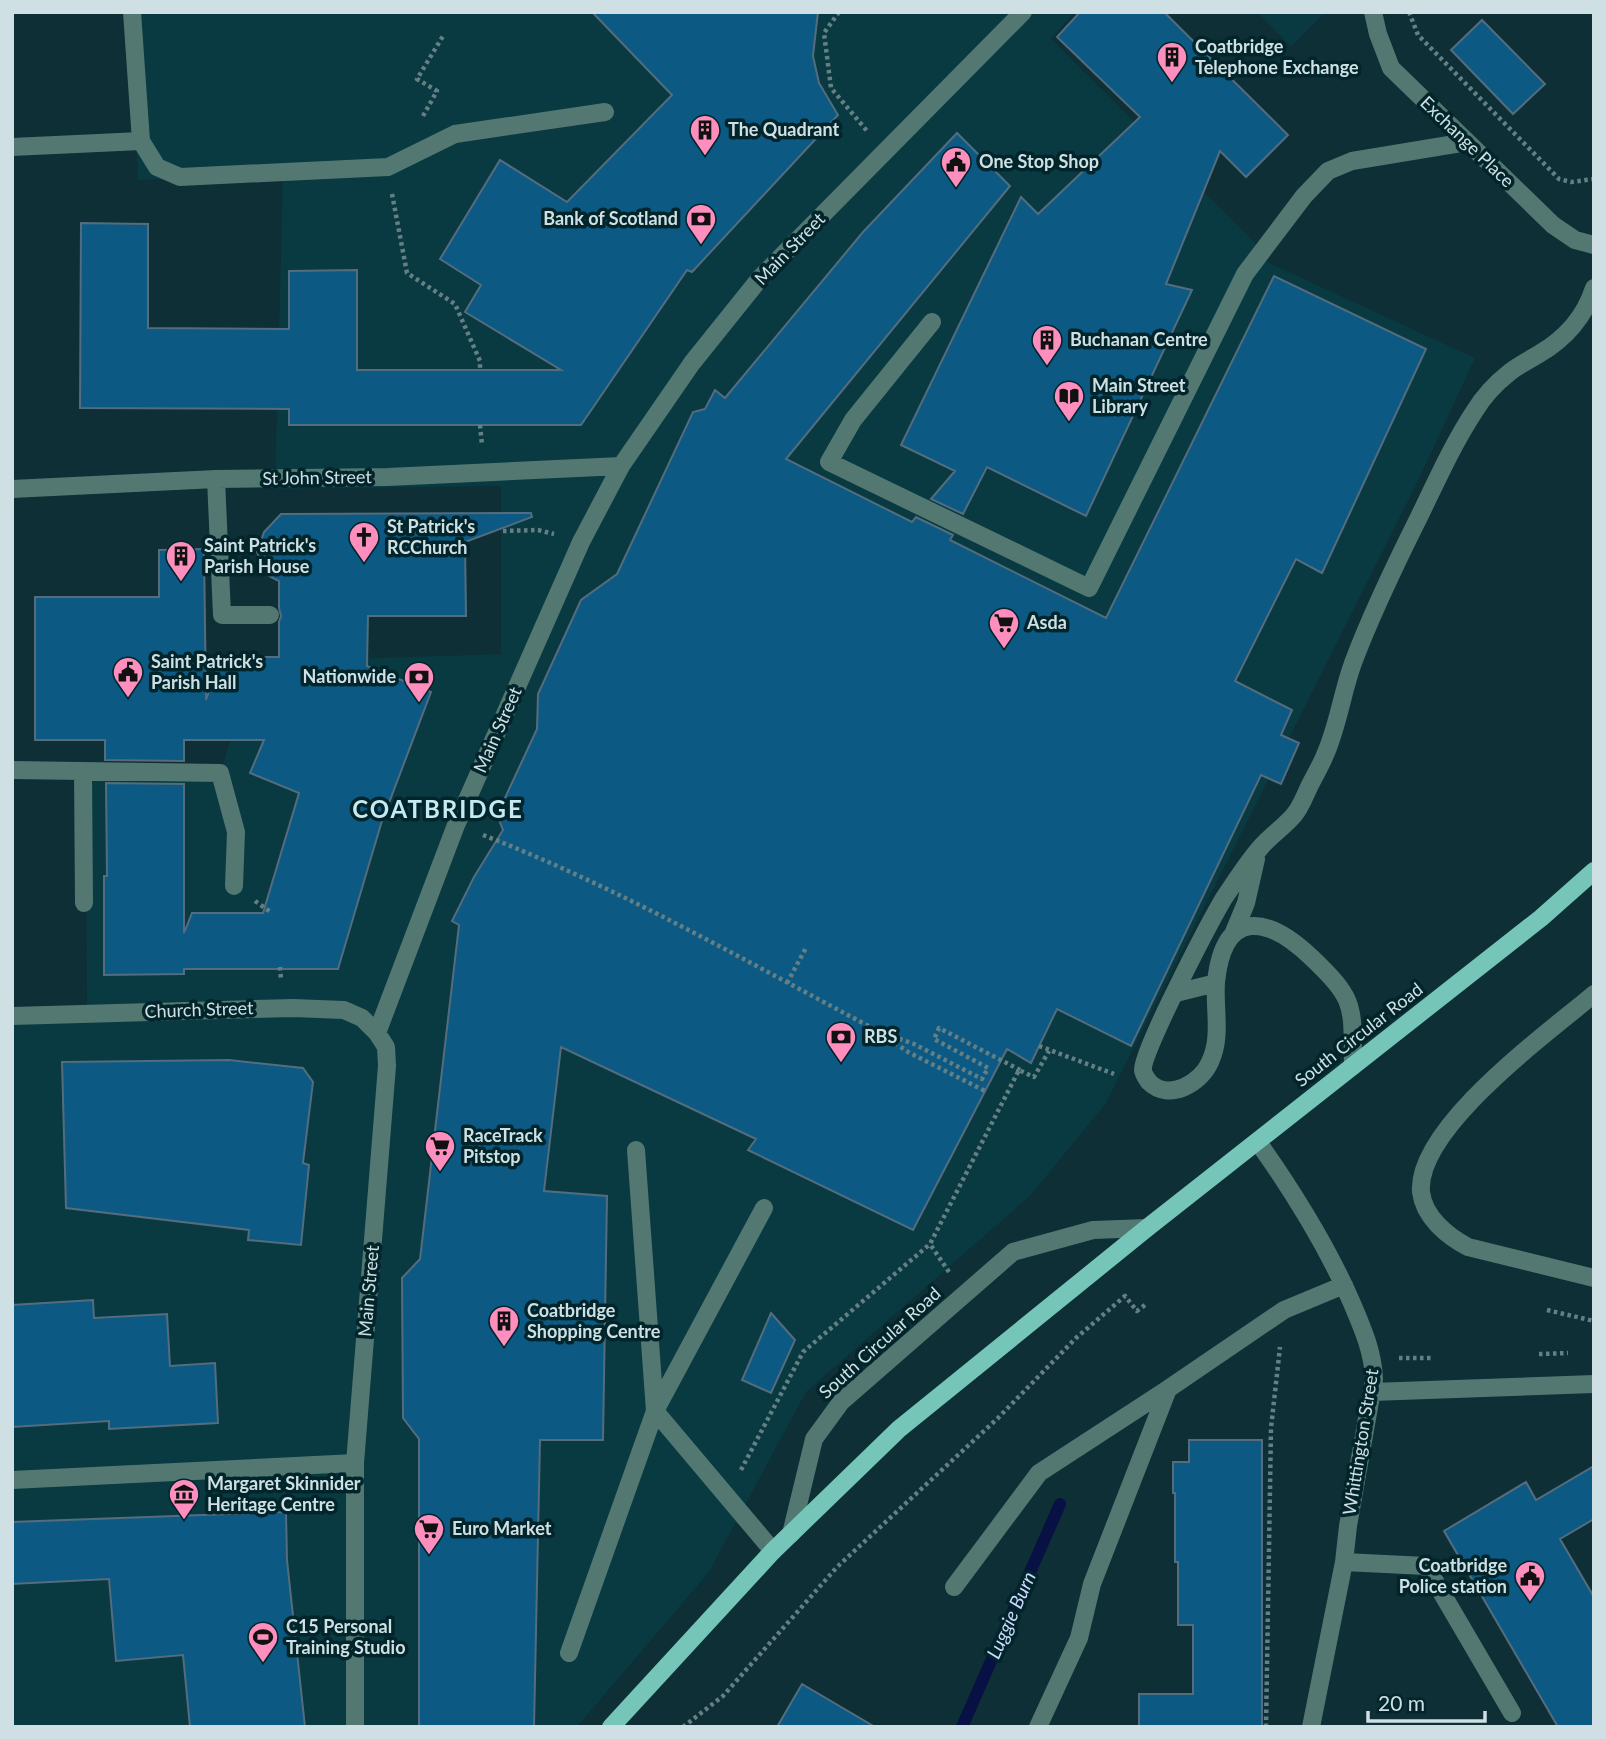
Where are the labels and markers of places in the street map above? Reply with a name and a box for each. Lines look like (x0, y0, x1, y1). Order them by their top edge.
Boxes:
place label: Coatbridge Telephone Exchange (1195, 35, 1359, 78)
building icon: Coatbridge Telephone Exchange (1155, 40, 1189, 84)
building icon: The Quadrant (688, 113, 722, 157)
place label: The Quadrant (728, 118, 839, 140)
public building icon: One Stop Shop (939, 145, 973, 189)
place label: One Stop Shop (979, 150, 1099, 172)
bank icon: Bank of Scotland (684, 202, 718, 246)
place label: Bank of Scotland (543, 207, 678, 229)
building icon: Buchanan Centre (1030, 323, 1064, 367)
place label: Buchanan Centre (1070, 328, 1208, 350)
place label: Main Street Library (1092, 374, 1186, 417)
library icon: Main Street Library (1052, 379, 1086, 423)
place label: St Patrick's RCChurch (387, 515, 475, 558)
church icon: St Patrick's RCChurch (347, 520, 381, 564)
place label: Saint Patrick's Parish House (204, 534, 316, 577)
building icon: Saint Patrick's Parish House (164, 539, 198, 583)
supermarket icon: Asda (987, 606, 1021, 650)
place label: Asda (1026, 611, 1067, 633)
place label: Saint Patrick's Parish Hall (151, 650, 263, 693)
public building icon: Saint Patrick's Parish Hall (111, 655, 145, 699)
bank icon: Nationwide (402, 660, 436, 704)
place label: Nationwide (303, 665, 396, 687)
bank icon: RBS (824, 1020, 858, 1064)
place label: RBS (864, 1025, 897, 1047)
place label: RaceTrack Pitstop (463, 1124, 543, 1167)
supermarket icon: RaceTrack Pitstop (423, 1129, 457, 1173)
place label: Coatbridge Shopping Centre (527, 1299, 661, 1342)
building icon: Coatbridge Shopping Centre (487, 1304, 521, 1348)
place label: Margaret Skinnider Heritage Centre (207, 1472, 361, 1515)
museum icon: Margaret Skinnider Heritage Centre (167, 1477, 201, 1521)
supermarket icon: Euro Market (412, 1512, 446, 1556)
place label: Euro Market (452, 1517, 552, 1539)
place label: Coatbridge Police station (1399, 1554, 1507, 1597)
public building icon: Coatbridge Police station (1513, 1559, 1547, 1603)
place label: C15 Personal Training Studio (286, 1615, 406, 1658)
sports icon: C15 Personal Training Studio (246, 1620, 280, 1664)

